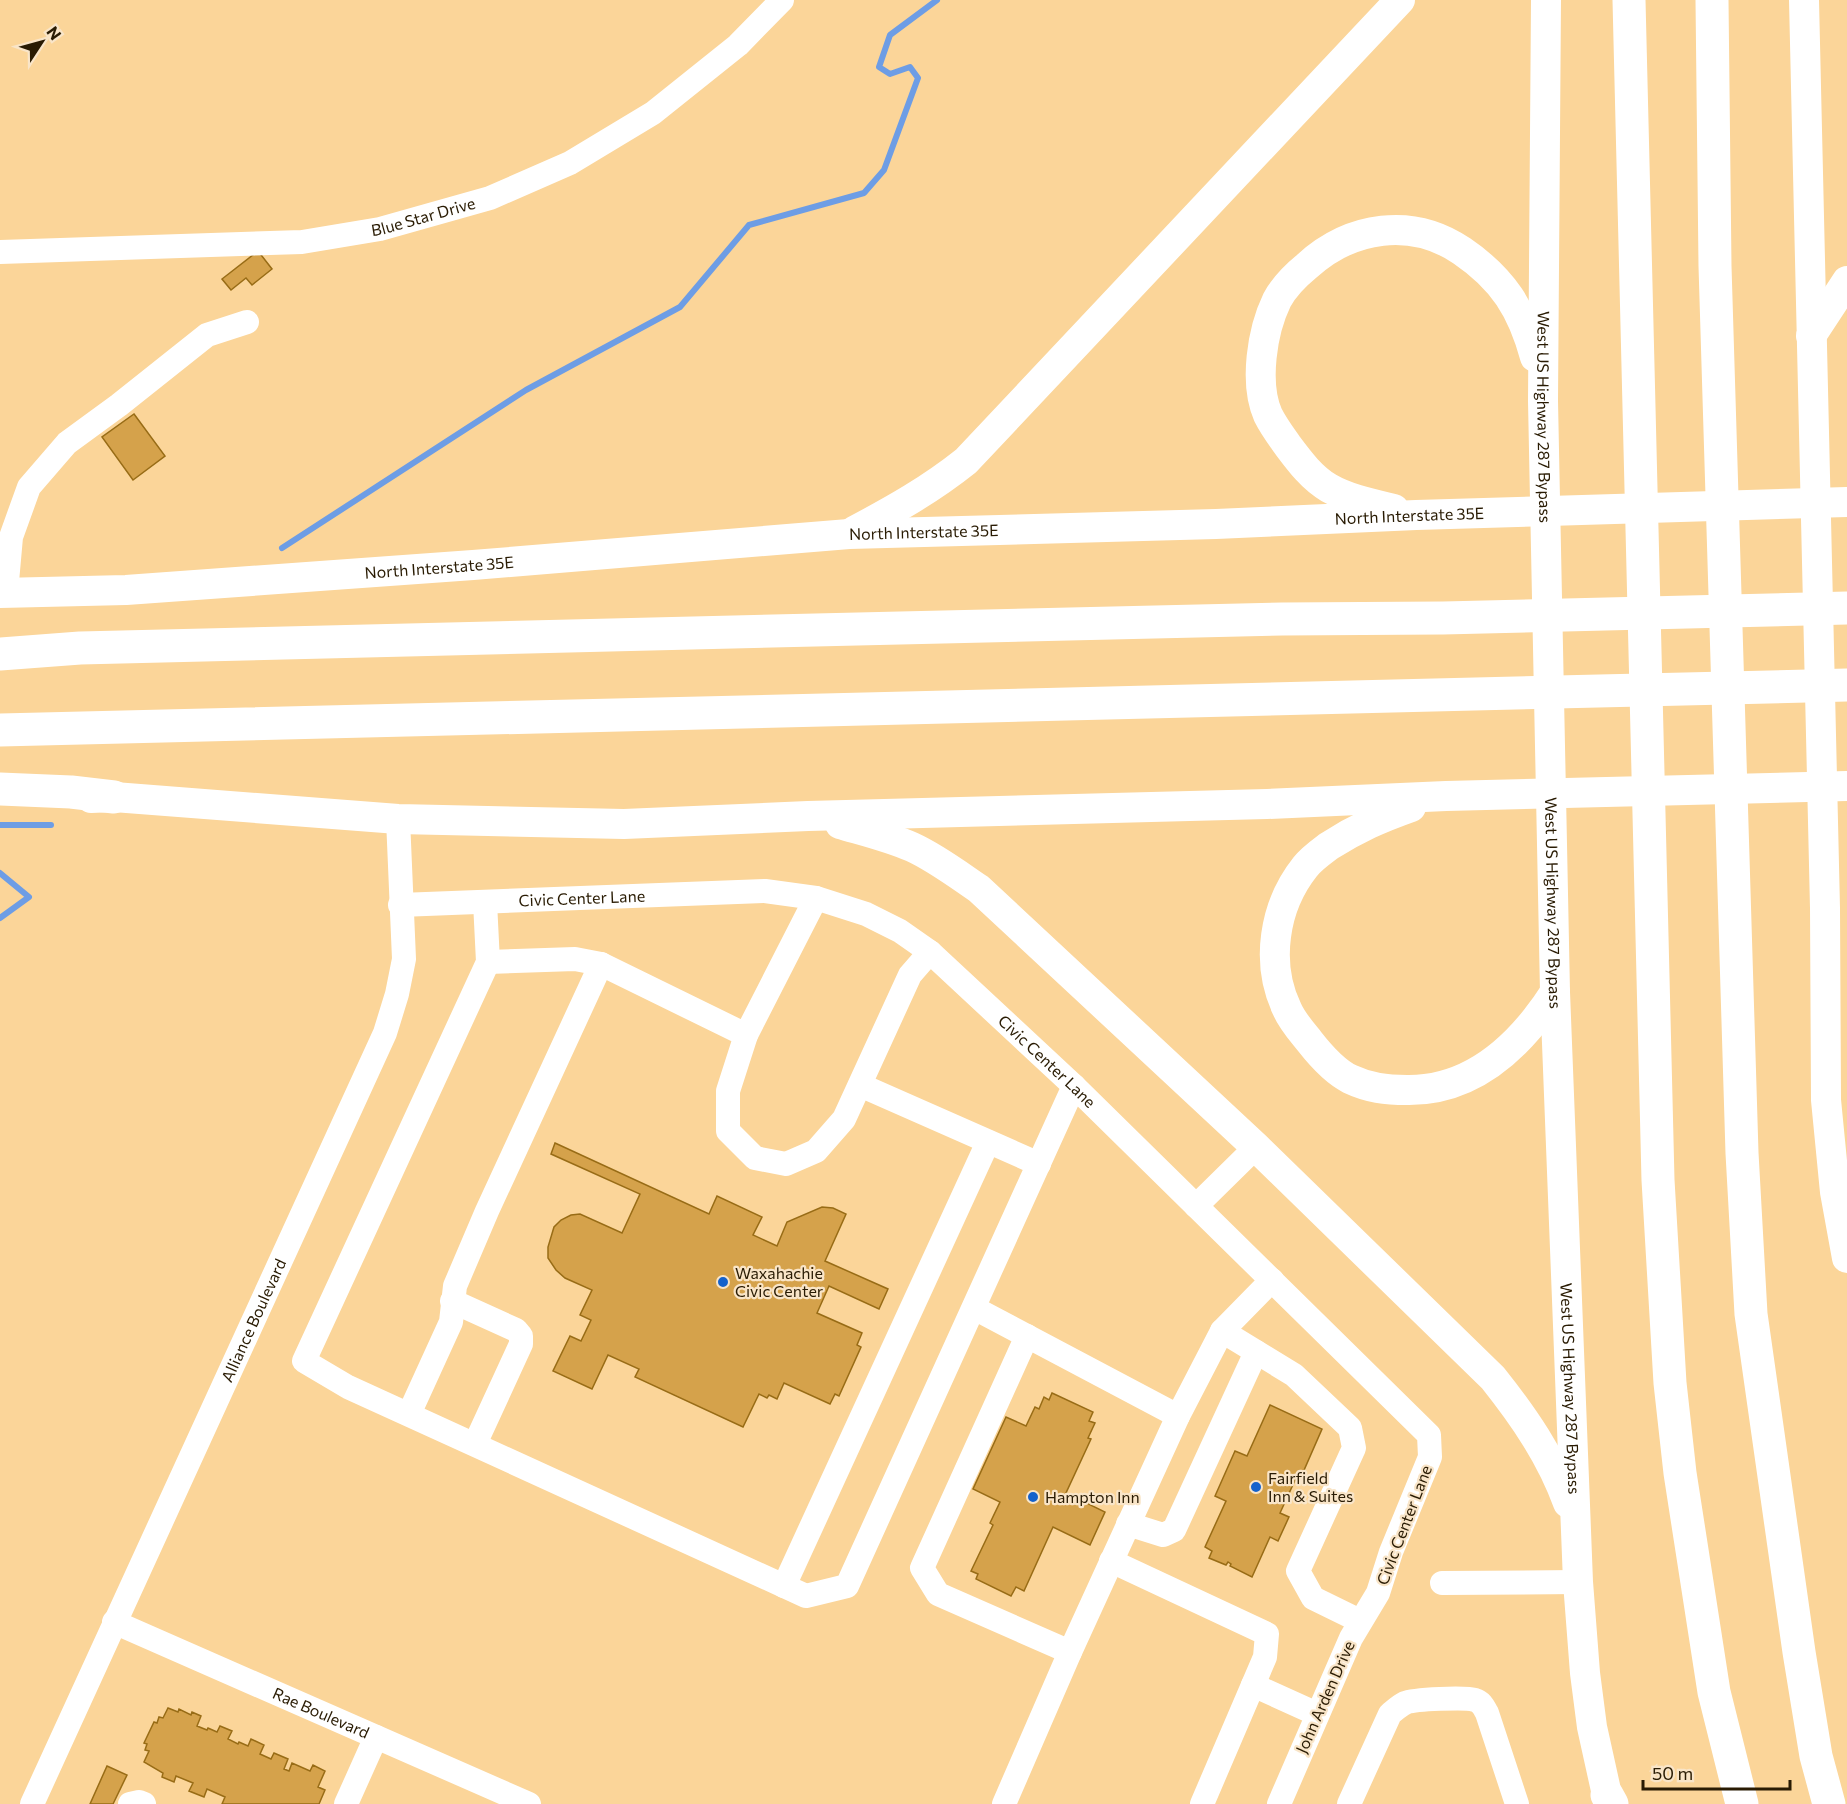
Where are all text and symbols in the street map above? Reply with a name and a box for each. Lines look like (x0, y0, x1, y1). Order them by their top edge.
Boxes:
north arrow (12, 12, 72, 72)
text: N (43, 22, 66, 43)
street label: Blue Star Drive (370, 193, 477, 239)
street label: West US Highway 287 Bypass (1534, 311, 1555, 523)
street label: North Interstate 35E (1334, 503, 1484, 528)
street label: North Interstate 35E (849, 520, 999, 543)
street label: North Interstate 35E (364, 552, 514, 582)
street label: West US Highway 287 Bypass (1542, 797, 1566, 1009)
street label: Civic Center Lane (518, 886, 645, 909)
street label: Civic Center Lane (995, 1011, 1100, 1111)
street label: Alliance Boulevard (217, 1256, 289, 1385)
place label: Waxahachie Civic Center (735, 1263, 824, 1300)
marker: Waxahachie Civic Center (716, 1275, 730, 1289)
street label: West US Highway 287 Bypass (1557, 1282, 1585, 1495)
street label: Civic Center Lane (1372, 1462, 1435, 1587)
place label: Fairfield Inn & Suites (1268, 1468, 1353, 1505)
marker: Fairfield Inn & Suites (1249, 1480, 1263, 1494)
place label: Hampton Inn (1045, 1487, 1140, 1506)
marker: Hampton Inn (1026, 1490, 1040, 1504)
street label: John Arden Drive (1291, 1638, 1358, 1756)
street label: Rae Boulevard (270, 1683, 372, 1742)
scale bar (1643, 1753, 1790, 1791)
text: 50 m (1652, 1762, 1693, 1784)

